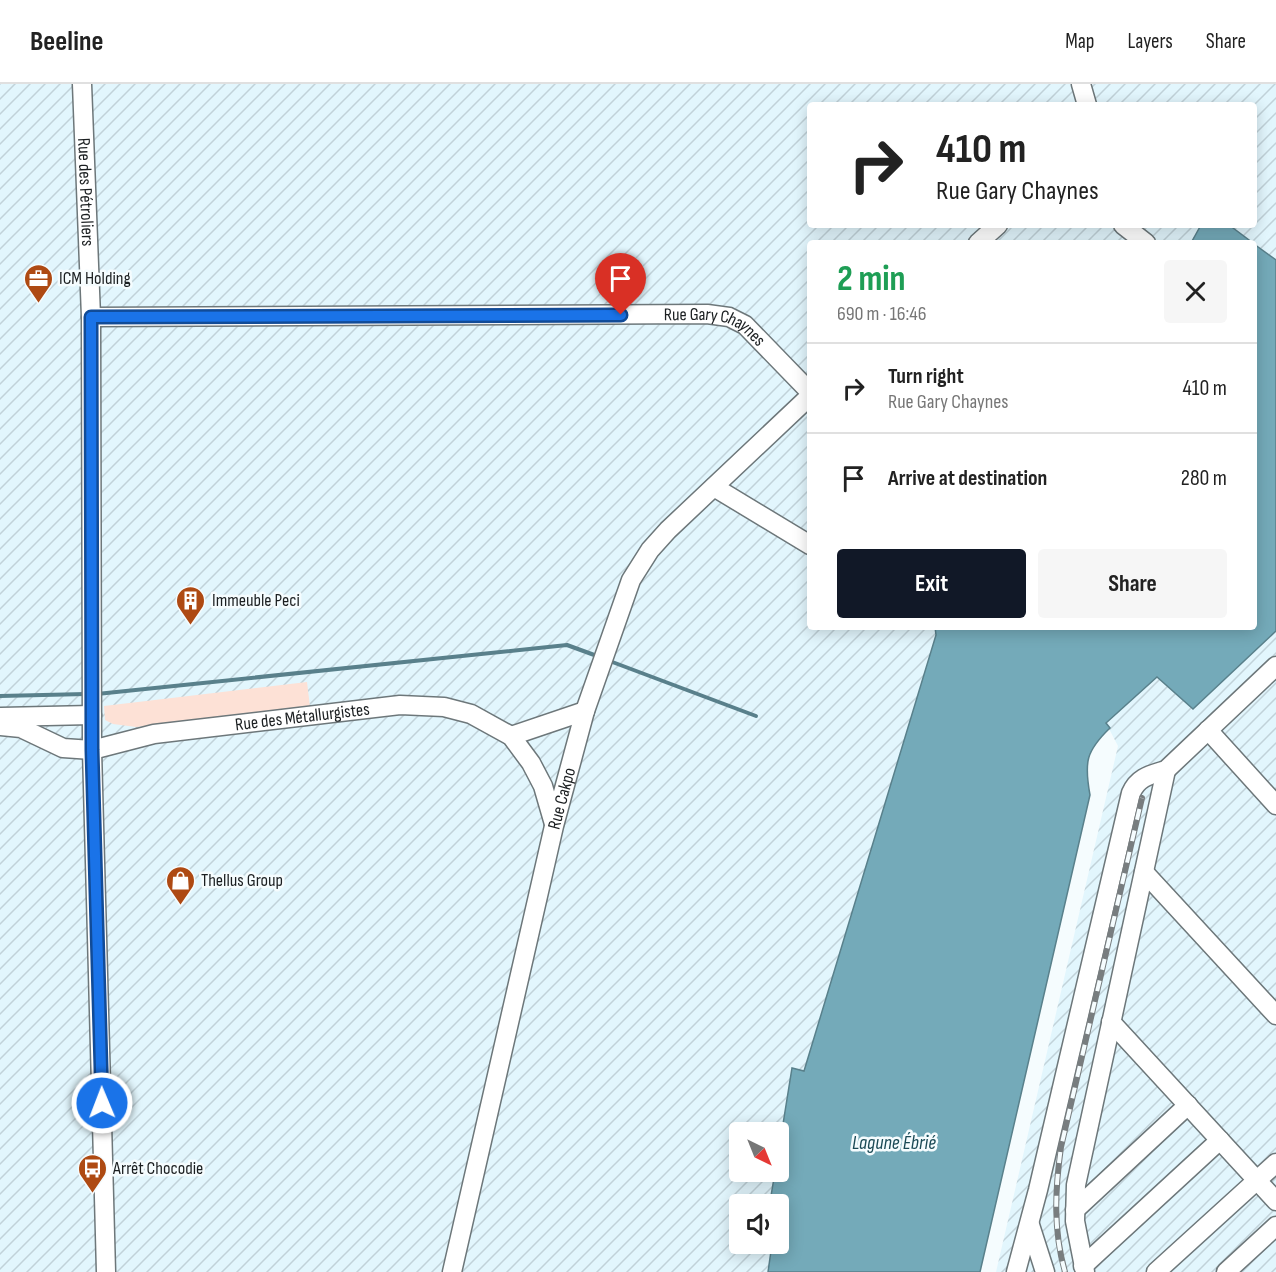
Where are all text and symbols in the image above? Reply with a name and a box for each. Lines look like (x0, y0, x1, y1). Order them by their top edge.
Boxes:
text: Beeline (30, 25, 103, 58)
text: Map (1065, 29, 1094, 54)
text: Layers (1127, 29, 1173, 54)
text: Share (1206, 29, 1246, 54)
text: 410 m (936, 124, 1026, 175)
icon: right (837, 126, 915, 204)
street label: Rue des Pétroliers (74, 137, 99, 247)
text: Rue Gary Chaynes (936, 175, 1099, 207)
pin (595, 253, 646, 315)
text: 2 min (837, 258, 906, 301)
button: close (1164, 260, 1227, 323)
office icon: ICM Holding (22, 262, 54, 304)
icon: arrive (604, 262, 637, 295)
place label: ICM Holding (59, 268, 131, 289)
text: 690 m · 16:46 (837, 302, 926, 326)
street label: Rue Gary Chaynes (664, 303, 770, 350)
text: Turn right (888, 363, 964, 390)
icon: right (837, 372, 870, 405)
text: 410 m (1183, 375, 1227, 402)
text: Rue Gary Chaynes (888, 390, 1009, 414)
icon: arrive (837, 462, 870, 495)
text: Arrive at destination (888, 465, 1047, 492)
text: 280 m (1181, 465, 1227, 492)
button: Exit (837, 549, 1026, 618)
button: Share (1038, 549, 1227, 618)
building icon: Immeuble Peci (175, 584, 207, 626)
place label: Immeuble Peci (212, 590, 300, 611)
street label: Rue des Métallurgistes (234, 698, 371, 735)
street label: Rue Cakpo (543, 765, 580, 832)
shop icon: Thellus Group (164, 864, 196, 906)
place label: Thellus Group (201, 870, 283, 891)
position arrow (70, 1071, 134, 1135)
north arrow (729, 1122, 789, 1182)
map controls (729, 1122, 789, 1254)
water label: Lagune Ébrié (852, 1131, 936, 1155)
bus stop icon: Arrêt Chocodie (76, 1152, 108, 1194)
place label: Arrêt Chocodie (112, 1158, 203, 1179)
button: sound (729, 1194, 789, 1254)

